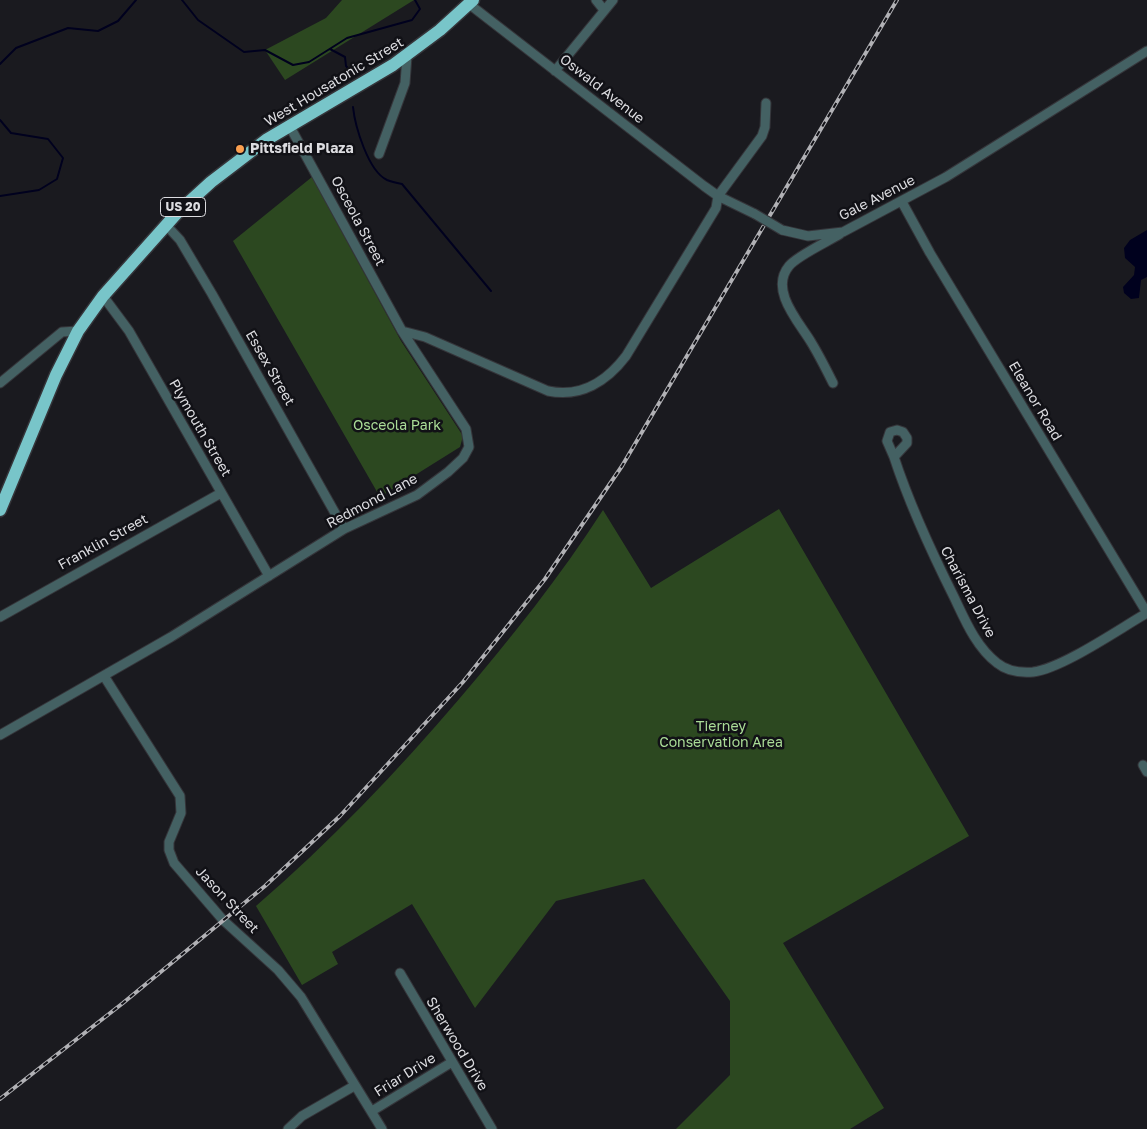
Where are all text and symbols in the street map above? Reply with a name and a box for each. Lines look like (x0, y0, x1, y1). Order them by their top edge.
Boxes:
street label: West Housatonic Street (261, 34, 407, 130)
street label: Oswald Avenue (556, 51, 648, 127)
place label: Pittsfield Plaza (250, 141, 354, 157)
marker: Pittsfield Plaza (234, 143, 246, 155)
street label: Gale Avenue (836, 172, 918, 224)
street label: Osceola Street (327, 173, 389, 269)
road number: US 20 (160, 198, 206, 216)
street label: Essex Street (242, 327, 298, 409)
street label: Eleanor Road (1005, 358, 1065, 444)
street label: Plymouth Street (165, 376, 235, 480)
park label: Osceola Park (353, 418, 441, 434)
street label: Redmond Lane (324, 470, 420, 532)
street label: Franklin Street (55, 510, 151, 574)
street label: Charisma Drive (937, 543, 999, 641)
park label: Tierney Conservation Area (659, 719, 783, 752)
street label: Jason Street (192, 863, 262, 937)
street label: Sherwood Drive (422, 994, 492, 1094)
street label: Friar Drive (371, 1050, 439, 1100)

